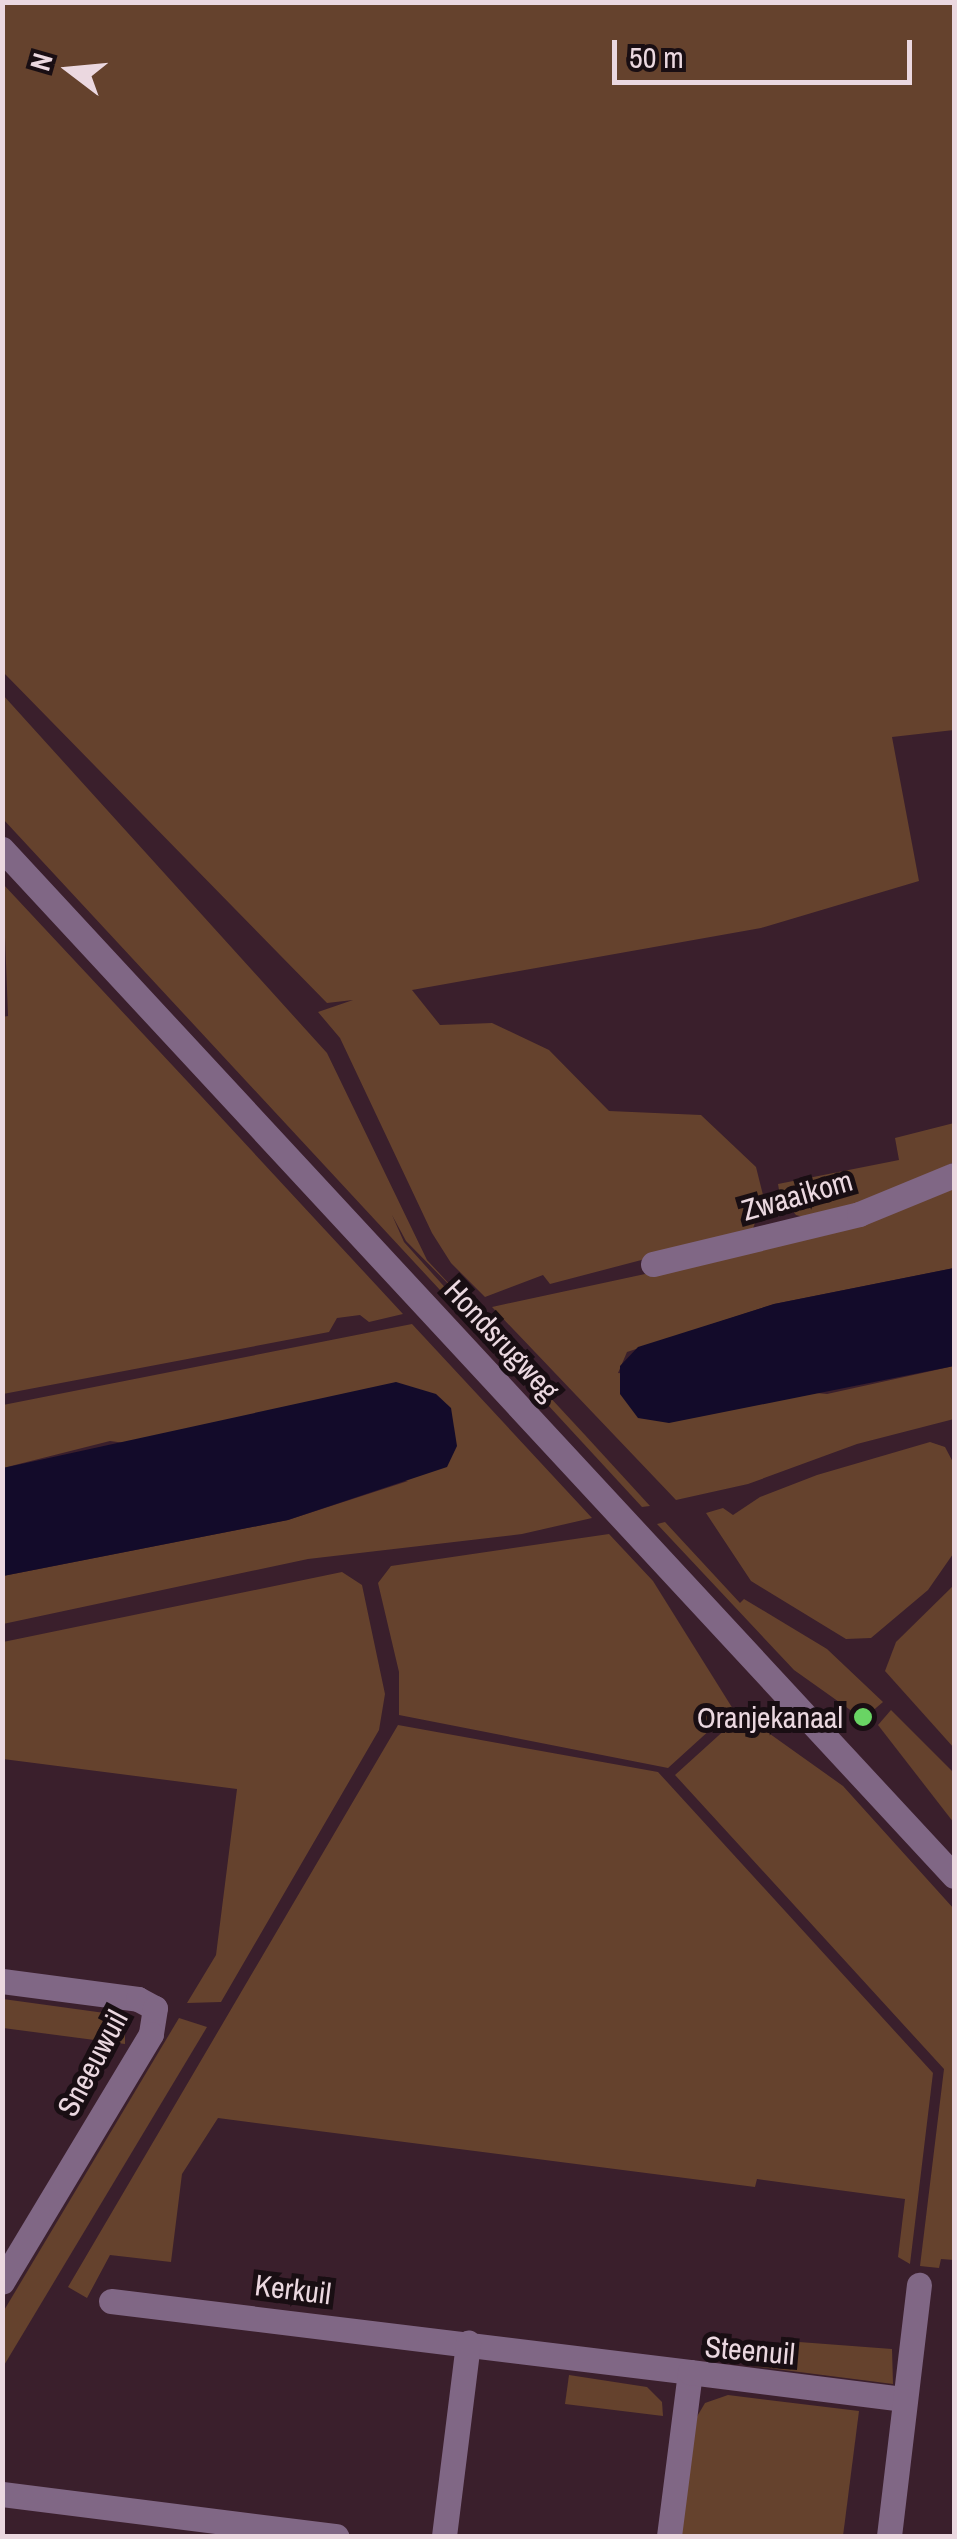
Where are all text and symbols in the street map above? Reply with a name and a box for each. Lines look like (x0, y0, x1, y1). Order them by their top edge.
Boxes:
north arrow (20, 20, 120, 120)
scale bar (617, 20, 917, 82)
text: 50 m (629, 37, 684, 77)
text: N (21, 49, 62, 75)
street label: Zwaaikom (738, 1162, 856, 1228)
street label: Hondsrugweg (437, 1272, 567, 1408)
place label: Oranjekanaal (697, 1699, 843, 1735)
marker: Oranjekanaal (852, 1706, 874, 1728)
street label: Sneeuwuil (49, 2004, 135, 2122)
street label: Kerkuil (253, 2266, 333, 2312)
street label: Steenuil (703, 2328, 797, 2372)

